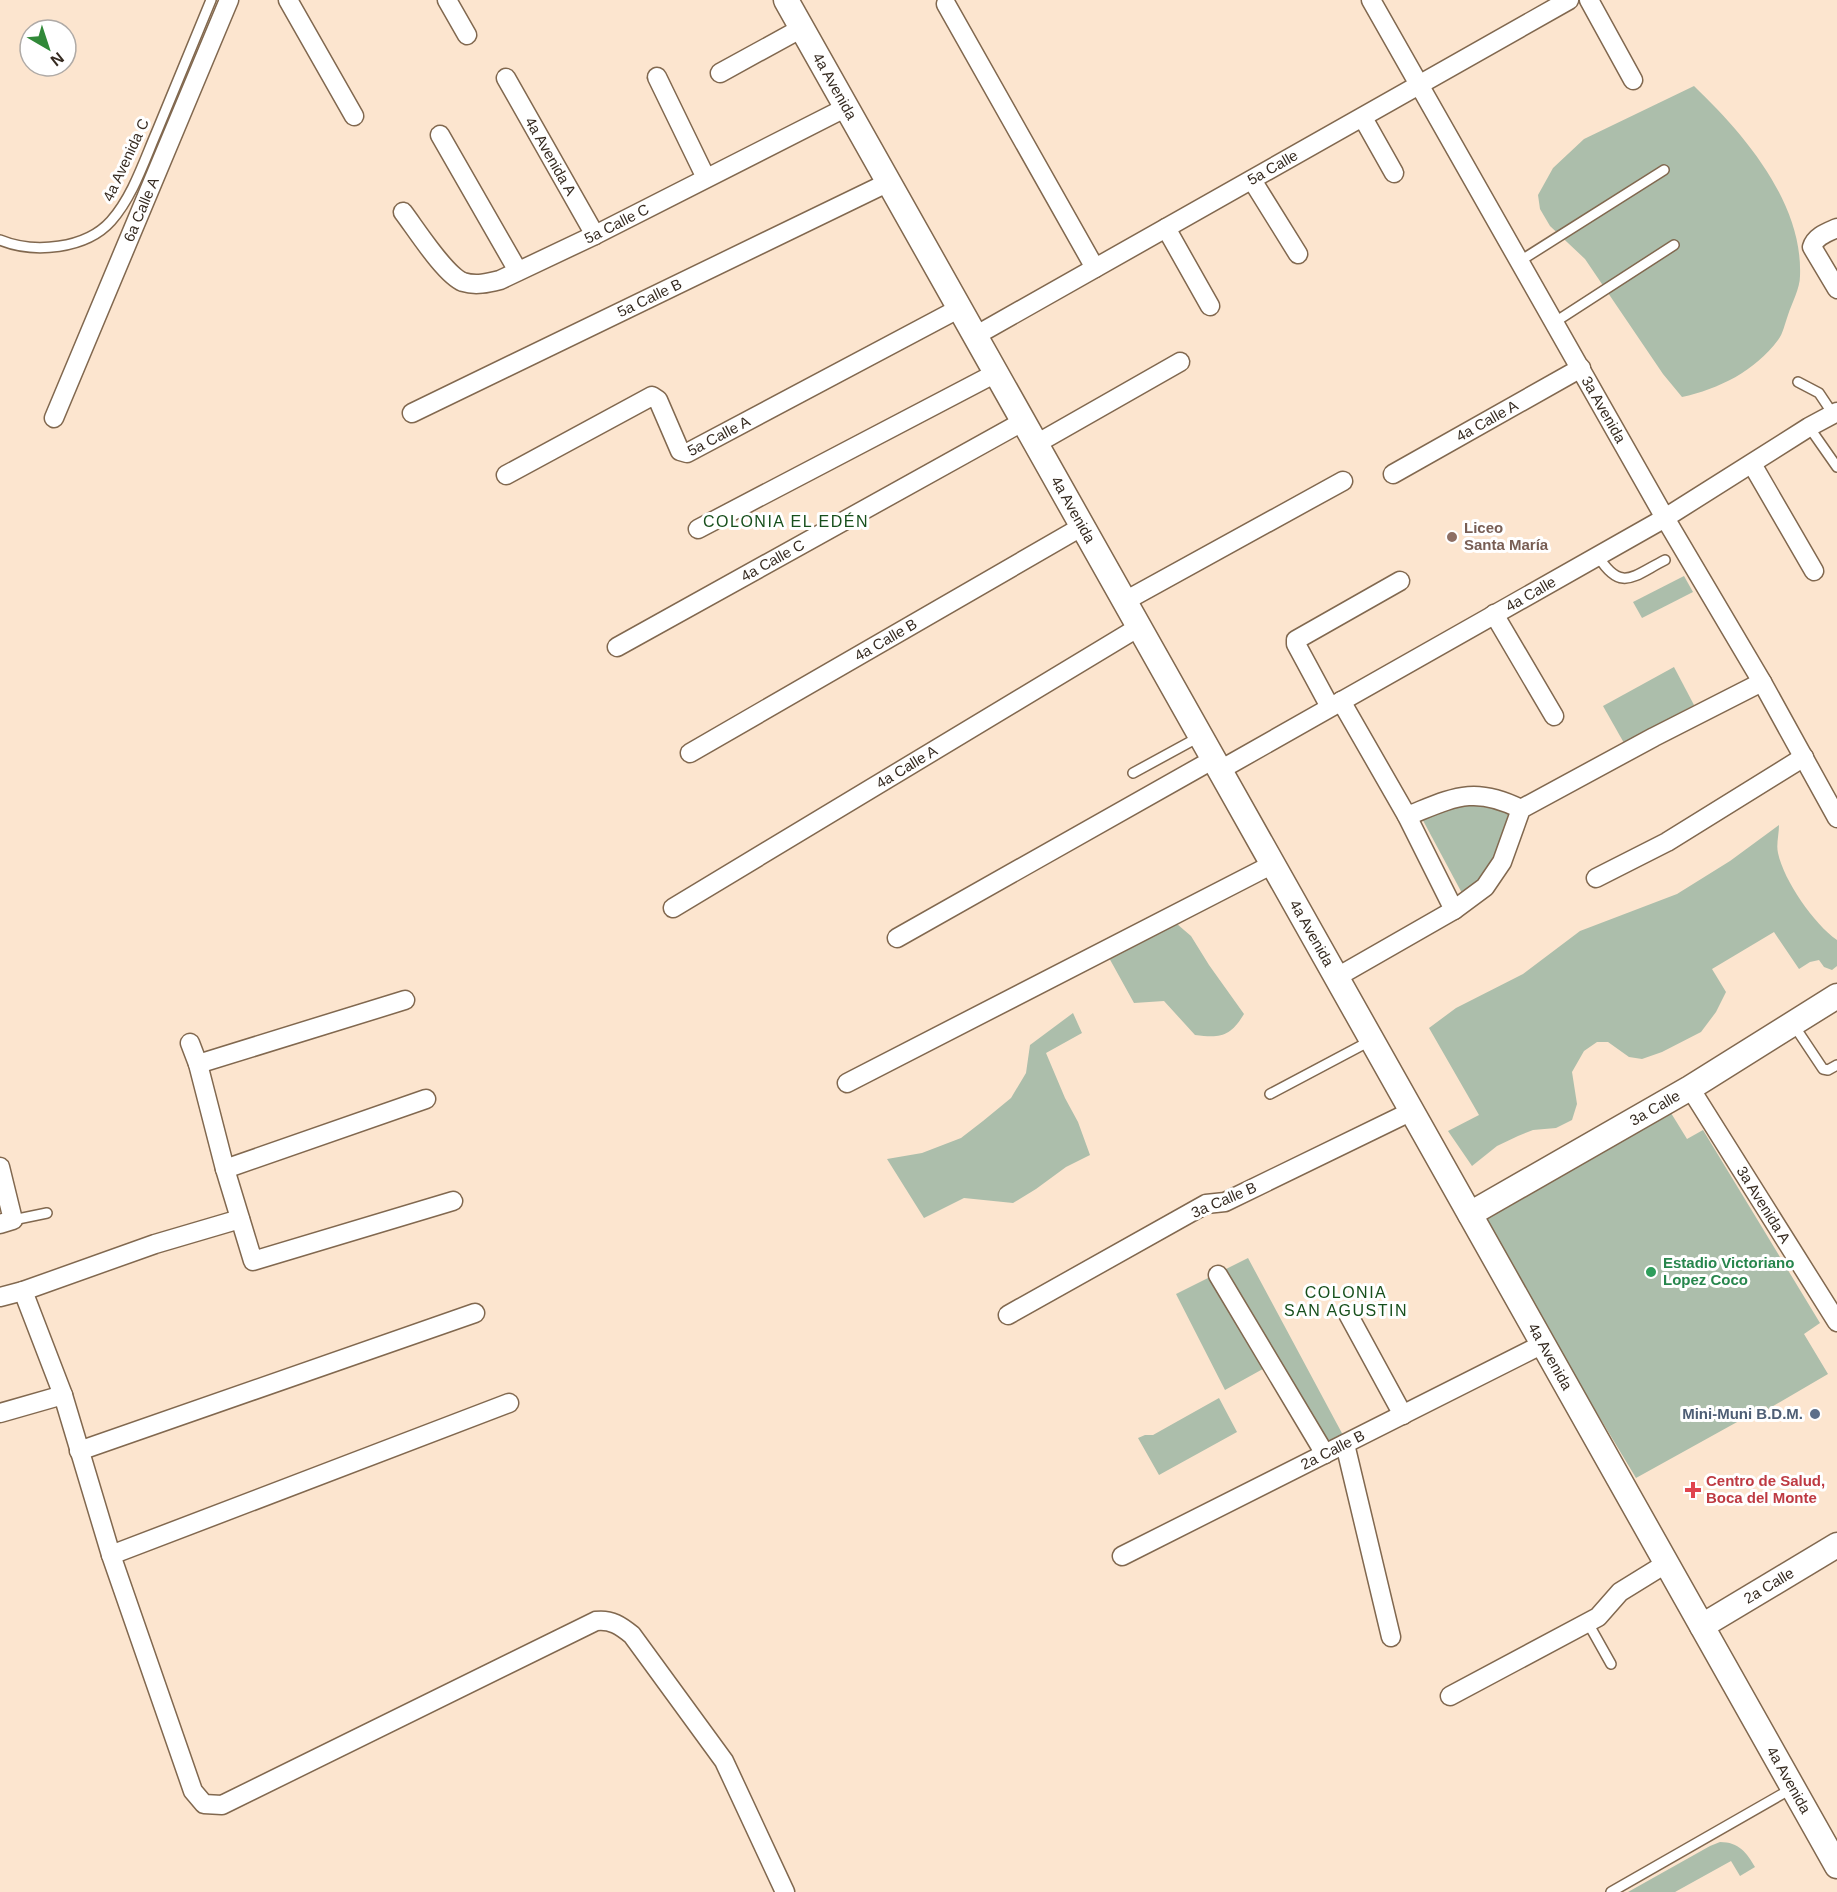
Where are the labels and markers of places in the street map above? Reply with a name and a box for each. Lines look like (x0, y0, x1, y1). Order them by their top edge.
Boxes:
place label: Liceo Santa María (1464, 519, 1549, 553)
marker: Liceo Santa María (1445, 530, 1459, 544)
place label: Estadio Victoriano Lopez Coco (1663, 1254, 1794, 1288)
marker: Estadio Victoriano Lopez Coco (1644, 1265, 1658, 1279)
place label: Mini-Muni B.D.M. (1682, 1405, 1803, 1422)
marker: Mini-Muni B.D.M. (1808, 1407, 1822, 1421)
place label: Centro de Salud, Boca del Monte (1706, 1472, 1825, 1506)
marker: Centro de Salud, Boca del Monte (1684, 1481, 1702, 1499)

